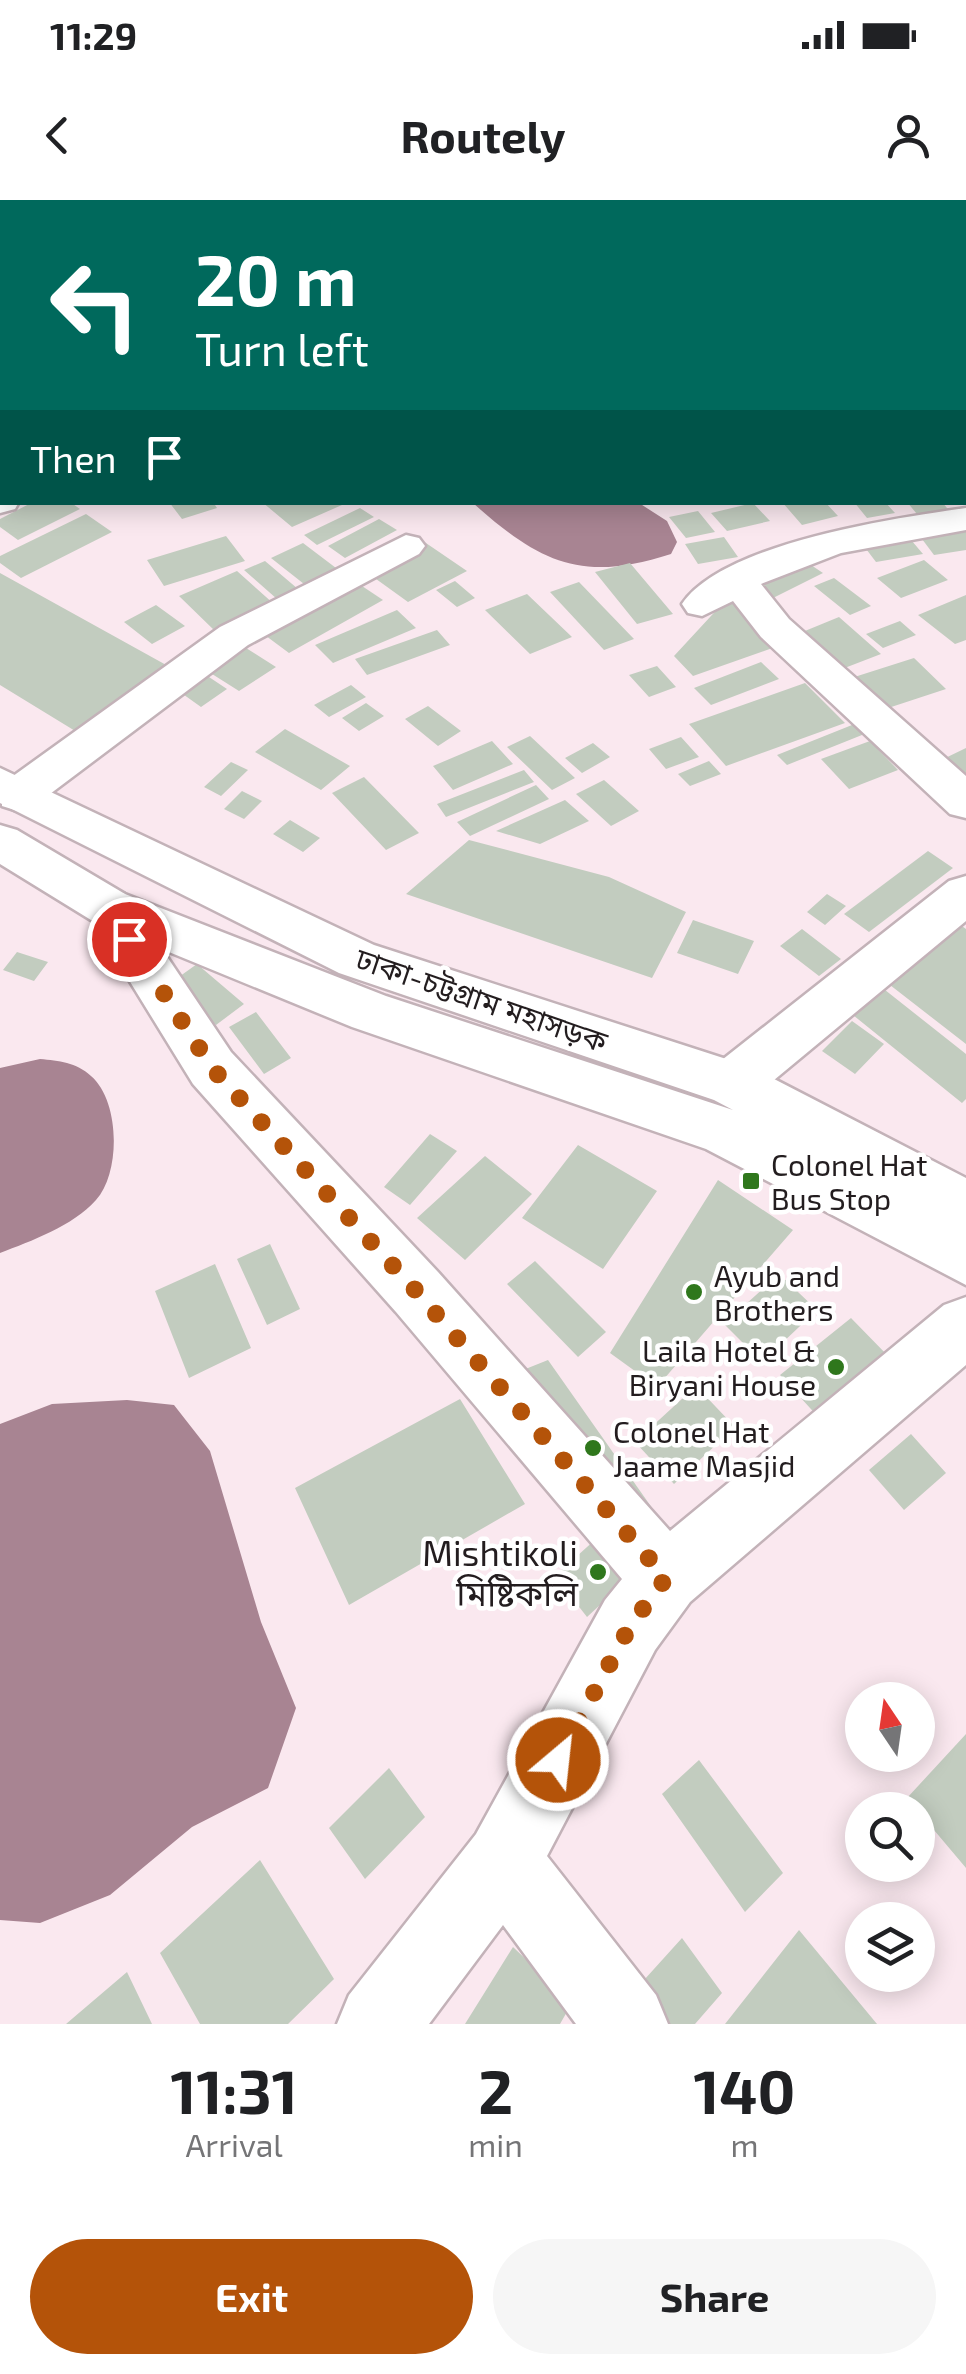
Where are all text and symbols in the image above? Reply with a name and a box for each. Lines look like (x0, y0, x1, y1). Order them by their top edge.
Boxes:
text: 11:29 (50, 12, 137, 58)
icon: back (30, 108, 85, 163)
text: Routely (400, 108, 566, 162)
icon: person (881, 108, 936, 163)
text: 20 m (195, 236, 357, 320)
icon: left (30, 240, 160, 370)
text: Turn left (195, 321, 369, 375)
icon: arrive (137, 430, 192, 485)
text: Then (30, 435, 117, 481)
pin (87, 897, 172, 982)
icon: arrive (102, 912, 157, 967)
street label: ঢাকা-চট্টগ্রাম মহাসড়ক (351, 939, 613, 1059)
place label: Colonel Hat Bus Stop (771, 1146, 927, 1216)
marker: Colonel Hat Bus Stop (740, 1170, 762, 1192)
place label: Ayub and Brothers (714, 1257, 840, 1327)
marker: Ayub and Brothers (683, 1281, 705, 1303)
place label: Laila Hotel & Biryani House (629, 1332, 816, 1402)
marker: Laila Hotel & Biryani House (825, 1356, 847, 1378)
place label: Colonel Hat Jaame Masjid (613, 1413, 795, 1483)
marker: Colonel Hat Jaame Masjid (582, 1437, 604, 1459)
place label: Mishtikoli মিষ্টিকলি (422, 1531, 578, 1613)
marker: Mishtikoli মিষ্টিকলি (587, 1561, 609, 1583)
north arrow (845, 1682, 935, 1772)
map controls (845, 1682, 935, 1992)
position arrow (506, 1708, 610, 1812)
button: search (845, 1792, 935, 1882)
button: layers (845, 1902, 935, 1992)
text: 11:31 (171, 2054, 298, 2126)
text: 2 (478, 2054, 513, 2126)
text: 140 (693, 2054, 795, 2126)
text: Arrival (185, 2125, 283, 2163)
text: min (468, 2125, 523, 2163)
text: m (730, 2125, 758, 2163)
button: Exit (30, 2239, 473, 2354)
button: Share (493, 2239, 936, 2354)

